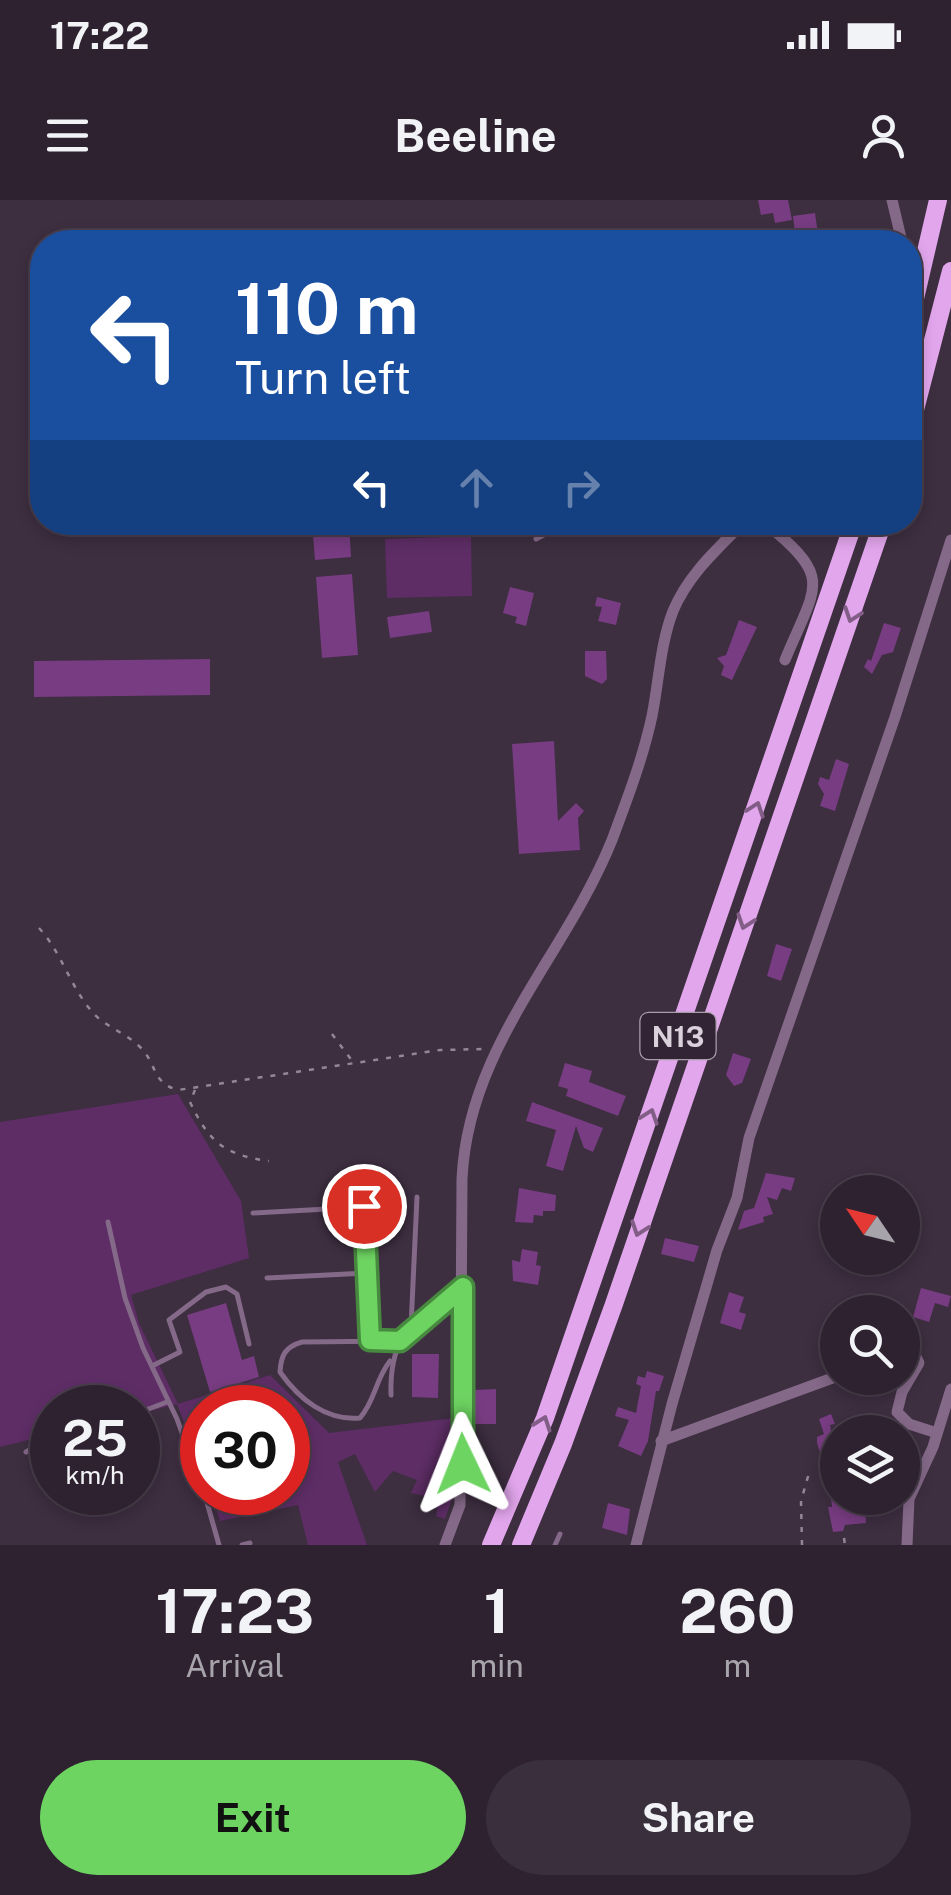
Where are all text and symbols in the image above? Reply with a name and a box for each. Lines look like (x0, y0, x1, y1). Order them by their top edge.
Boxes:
text: 17:22 (50, 13, 149, 58)
icon: menu (40, 108, 95, 163)
icon: person (856, 108, 911, 163)
text: Beeline (394, 109, 557, 162)
text: 110 m (235, 267, 419, 350)
icon: left (70, 270, 200, 400)
text: Turn left (235, 351, 411, 404)
icon: left (344, 460, 399, 515)
icon: ahead (449, 460, 504, 515)
icon: right (554, 460, 609, 515)
one-way arrow (844, 605, 864, 622)
one-way arrow (744, 801, 765, 819)
one-way arrow (737, 912, 757, 929)
road number: N13 (640, 1013, 716, 1059)
one-way arrow (638, 1109, 658, 1126)
pin (322, 1164, 407, 1249)
north arrow (820, 1175, 920, 1275)
map controls (820, 1175, 920, 1515)
icon: arrive (337, 1179, 392, 1234)
one-way arrow (631, 1220, 651, 1237)
button: search (820, 1295, 920, 1395)
speed limit sign: 30 (180, 1385, 310, 1515)
text: 25 (62, 1408, 128, 1467)
position arrow (411, 1412, 515, 1516)
one-way arrow (531, 1415, 551, 1433)
button: layers (820, 1415, 920, 1515)
text: km/h (66, 1460, 124, 1490)
text: 17:23 (155, 1576, 314, 1647)
text: 1 (484, 1576, 510, 1647)
text: 260 (679, 1576, 796, 1647)
text: Arrival (185, 1647, 284, 1684)
text: min (470, 1647, 524, 1684)
text: m (724, 1647, 751, 1684)
button: Exit (40, 1760, 466, 1875)
button: Share (486, 1760, 911, 1875)

